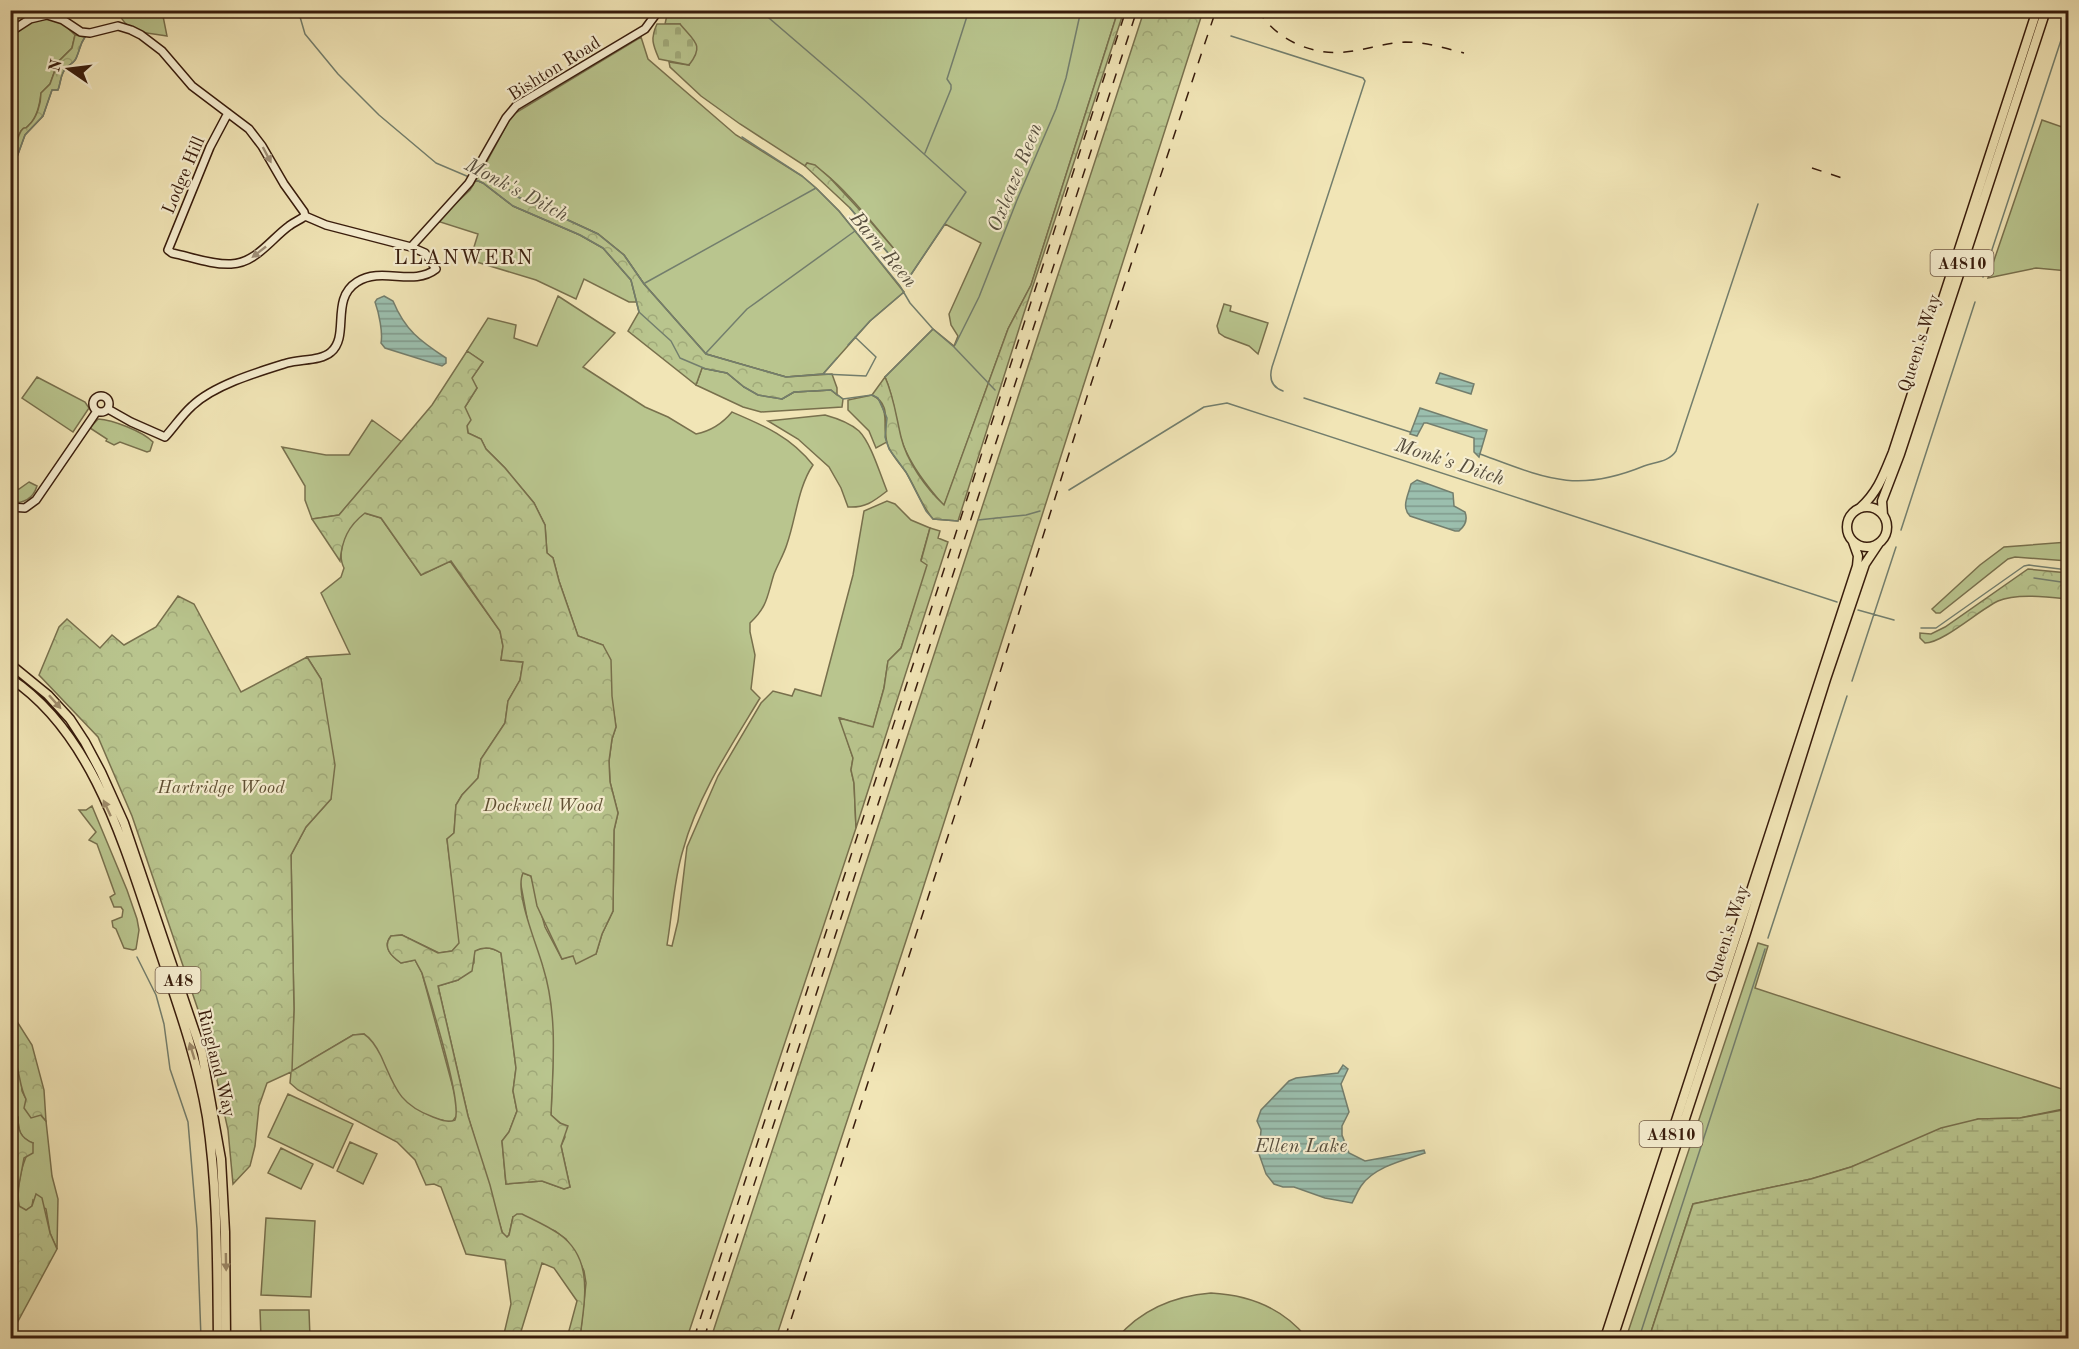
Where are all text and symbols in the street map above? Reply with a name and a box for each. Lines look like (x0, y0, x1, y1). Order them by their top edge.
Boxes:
street label: Bishton Road (505, 33, 604, 104)
north arrow (39, 39, 99, 99)
text: N (47, 57, 66, 74)
water label: Oxleaze Reen (985, 121, 1047, 235)
street label: Lodge Hill (160, 134, 208, 217)
one-way arrow (262, 147, 272, 164)
water label: Monk's Ditch (460, 155, 571, 226)
water label: Barn Reen (844, 208, 920, 292)
one-way arrow (251, 245, 266, 257)
district label: LLANWERN (394, 248, 534, 269)
road number: A4810 (1930, 250, 1994, 276)
street label: Queen's Way (1896, 292, 1944, 394)
water label: Monk's Ditch (1391, 435, 1507, 490)
one-way arrow (48, 694, 61, 709)
park label: Hartridge Wood (156, 779, 285, 797)
park label: Dockwell Wood (482, 797, 603, 815)
one-way arrow (103, 799, 112, 816)
street label: Queen's Way (1704, 883, 1752, 985)
road number: A48 (156, 967, 201, 993)
street label: Ringland Way (194, 1007, 238, 1120)
one-way arrow (187, 1042, 196, 1060)
road number: A4810 (1640, 1121, 1702, 1147)
water label: Ellen Lake (1253, 1137, 1348, 1157)
one-way arrow (221, 1253, 230, 1272)

